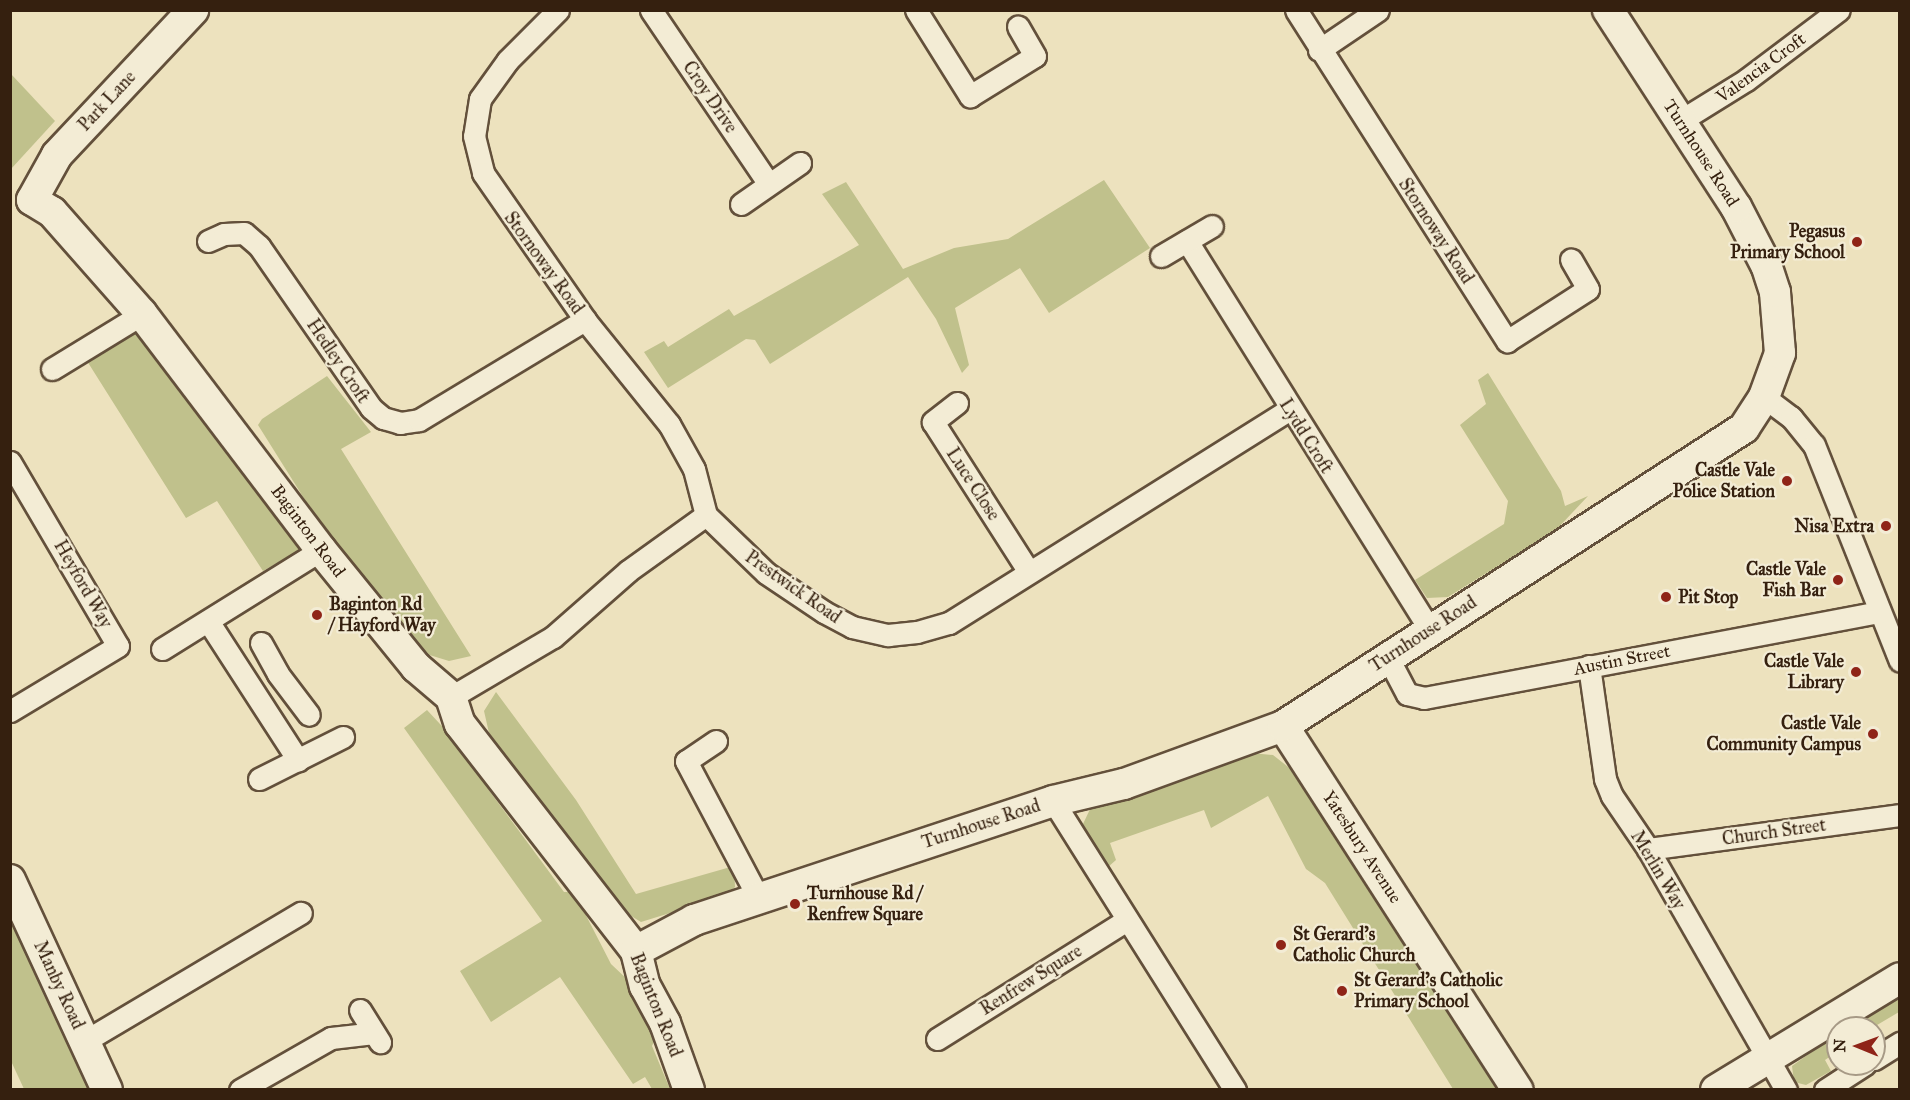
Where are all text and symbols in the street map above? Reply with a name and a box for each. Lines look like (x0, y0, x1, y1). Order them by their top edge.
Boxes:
street label: Valencia Croft (1712, 28, 1810, 108)
street label: Croy Drive (678, 57, 742, 137)
street label: Park Lane (74, 66, 140, 136)
street label: Turnhouse Road (1658, 95, 1744, 211)
street label: Stornoway Road (1394, 174, 1478, 288)
street label: Stornoway Road (500, 208, 588, 318)
place label: Pegasus Primary School (1730, 221, 1845, 264)
marker: Pegasus Primary School (1850, 235, 1864, 249)
street label: Hedley Croft (302, 315, 374, 407)
street label: Lydd Croft (1275, 395, 1337, 477)
street label: Luce Close (942, 444, 1004, 524)
place label: Castle Vale Police Station (1673, 460, 1775, 502)
marker: Castle Vale Police Station (1780, 474, 1794, 488)
street label: Baginton Road (266, 481, 350, 581)
place label: Nisa Extra (1794, 515, 1874, 537)
marker: Nisa Extra (1879, 519, 1893, 533)
street label: Heyford Way (49, 536, 117, 632)
street label: Prestwick Road (741, 546, 845, 628)
place label: Castle Vale Fish Bar (1746, 559, 1826, 602)
marker: Castle Vale Fish Bar (1831, 573, 1845, 587)
place label: Pit Stop (1678, 586, 1738, 608)
marker: Pit Stop (1659, 590, 1673, 604)
street label: Turnhouse Road (1365, 591, 1481, 677)
place label: Baginton Rd / Hayford Way (329, 594, 436, 636)
marker: Baginton Rd / Hayford Way (310, 608, 324, 622)
street label: Austin Street (1572, 640, 1672, 680)
place label: Castle Vale Library (1764, 651, 1844, 694)
marker: Castle Vale Library (1849, 665, 1863, 679)
place label: Castle Vale Community Campus (1706, 713, 1861, 756)
marker: Castle Vale Community Campus (1866, 727, 1880, 741)
street label: Yatesbury Avenue (1318, 787, 1406, 907)
street label: Turnhouse Road (919, 795, 1043, 853)
street label: Church Street (1721, 814, 1827, 850)
street label: Merlin Way (1626, 827, 1690, 913)
place label: Turnhouse Rd / Renfrew Square (807, 883, 923, 926)
marker: Turnhouse Rd / Renfrew Square (788, 897, 802, 911)
place label: St Gerard's Catholic Church (1293, 924, 1416, 966)
street label: Manby Road (29, 937, 89, 1033)
marker: St Gerard's Catholic Church (1274, 938, 1288, 952)
street label: Renfrew Square (976, 940, 1086, 1020)
street label: Baginton Road (625, 950, 687, 1060)
place label: St Gerard's Catholic Primary School (1354, 970, 1503, 1012)
marker: St Gerard's Catholic Primary School (1335, 984, 1349, 998)
north arrow (1826, 1016, 1886, 1076)
text: N (1830, 1039, 1849, 1053)

